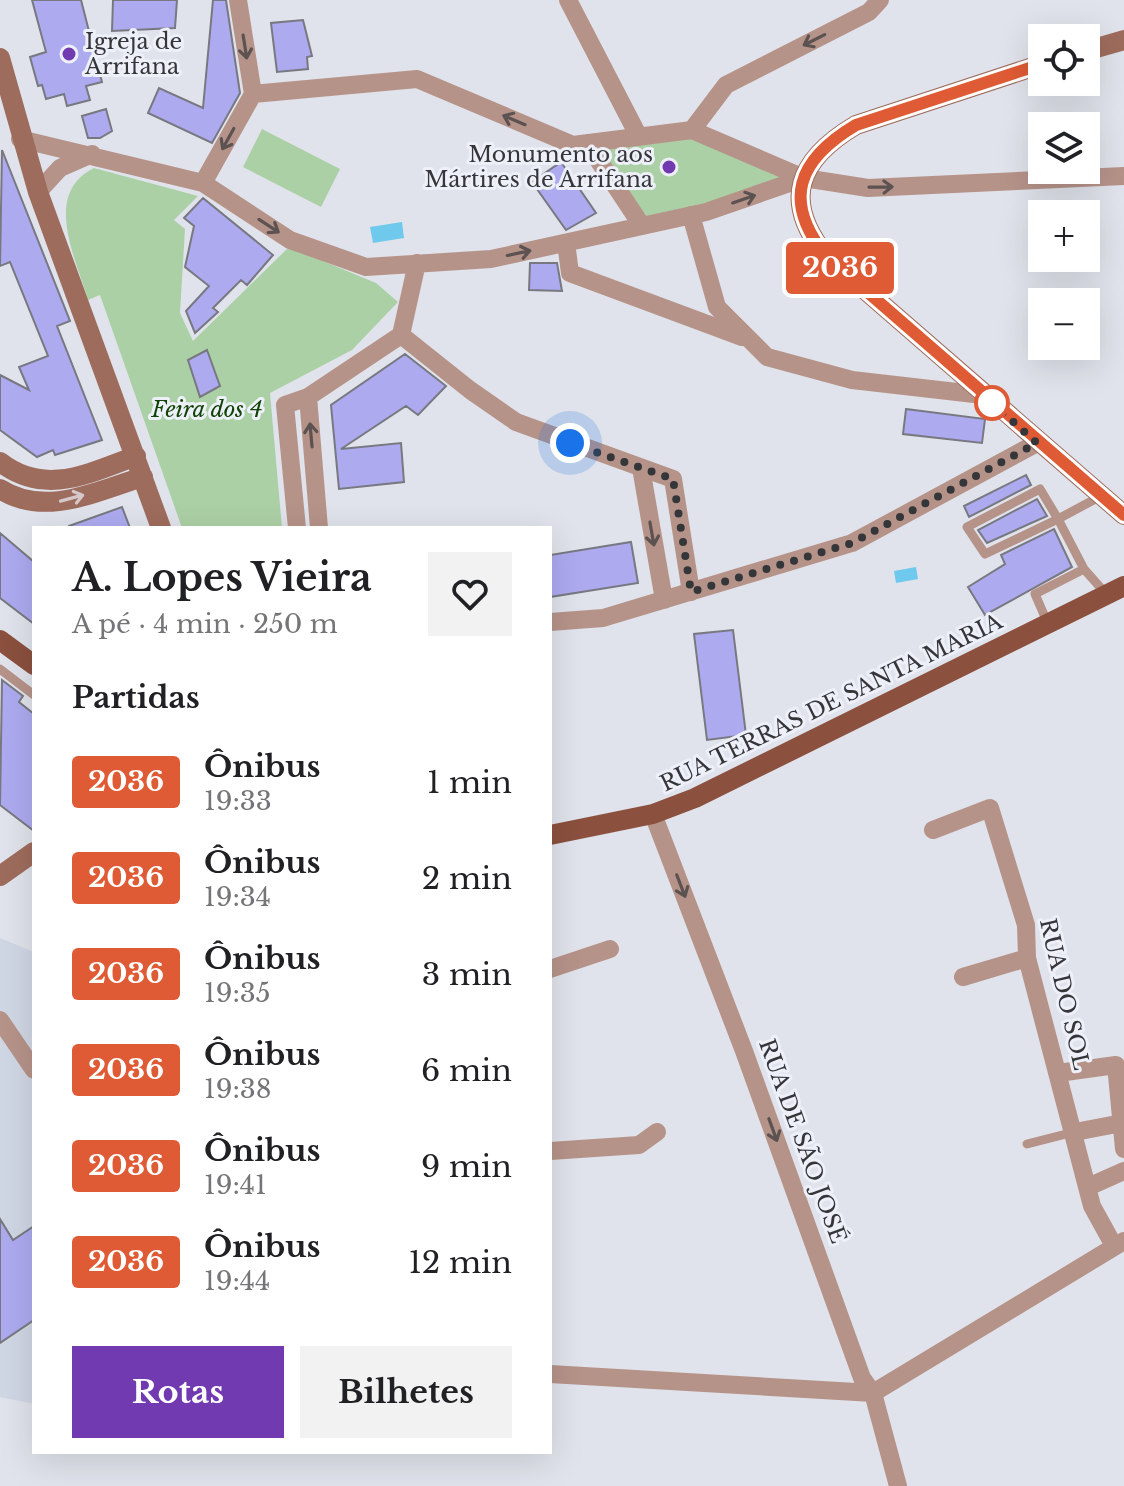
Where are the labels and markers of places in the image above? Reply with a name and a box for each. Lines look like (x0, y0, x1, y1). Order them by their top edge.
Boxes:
place label: Igreja de Arrifana (84, 28, 182, 80)
marker: Igreja de Arrifana (60, 45, 78, 63)
place label: Monumento aos Mártires de Arrifana (424, 141, 654, 193)
marker: Monumento aos Mártires de Arrifana (660, 158, 678, 176)
unlabelled marker (975, 386, 1009, 420)

